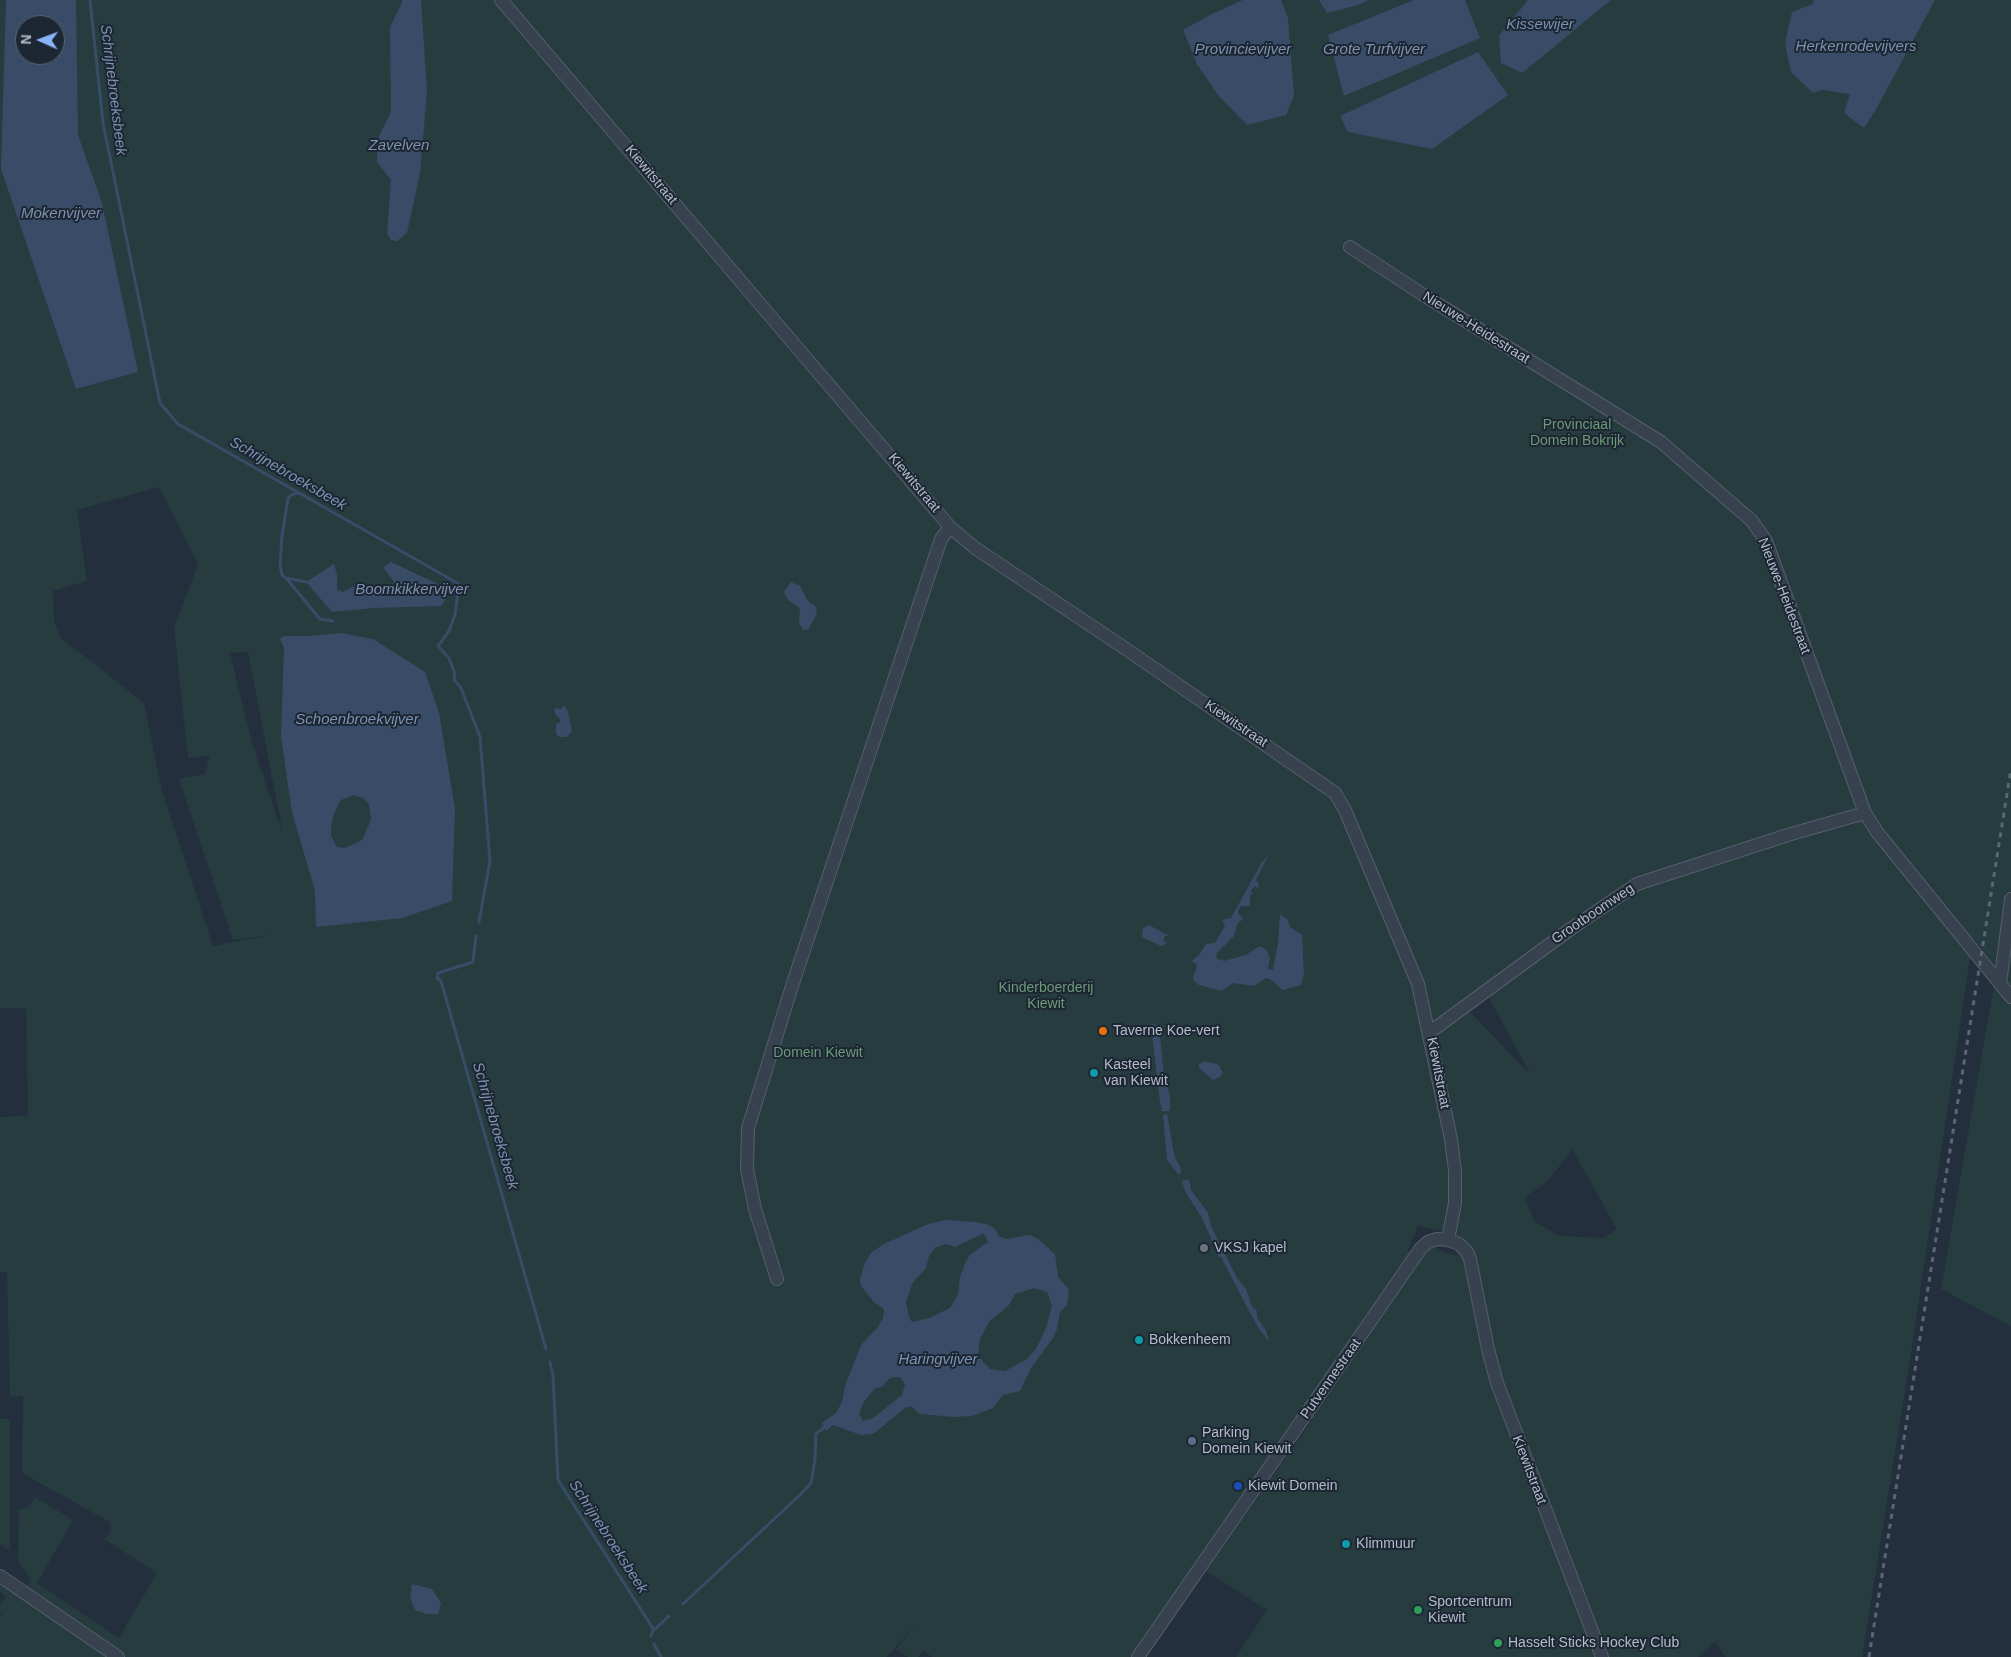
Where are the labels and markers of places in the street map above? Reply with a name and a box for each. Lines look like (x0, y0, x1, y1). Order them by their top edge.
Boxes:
place label: Taverne Koe-vert (1113, 1023, 1220, 1039)
marker: Taverne Koe-vert (1097, 1025, 1109, 1037)
place label: Kasteel van Kiewit (1104, 1057, 1168, 1090)
marker: Kasteel van Kiewit (1088, 1067, 1100, 1079)
place label: VKSJ kapel (1214, 1240, 1286, 1256)
marker: VKSJ kapel (1198, 1242, 1210, 1254)
place label: Bokkenheem (1149, 1332, 1231, 1348)
marker: Bokkenheem (1133, 1334, 1145, 1346)
place label: Parking Domein Kiewit (1202, 1425, 1291, 1458)
marker: Parking Domein Kiewit (1186, 1435, 1198, 1447)
place label: Kiewit Domein (1248, 1478, 1337, 1494)
marker: Kiewit Domein (1232, 1480, 1244, 1492)
place label: Klimmuur (1356, 1536, 1415, 1552)
marker: Klimmuur (1340, 1538, 1352, 1550)
place label: Sportcentrum Kiewit (1428, 1594, 1512, 1626)
marker: Sportcentrum Kiewit (1412, 1604, 1424, 1616)
place label: Hasselt Sticks Hockey Club (1508, 1635, 1679, 1651)
marker: Hasselt Sticks Hockey Club (1492, 1637, 1504, 1649)

